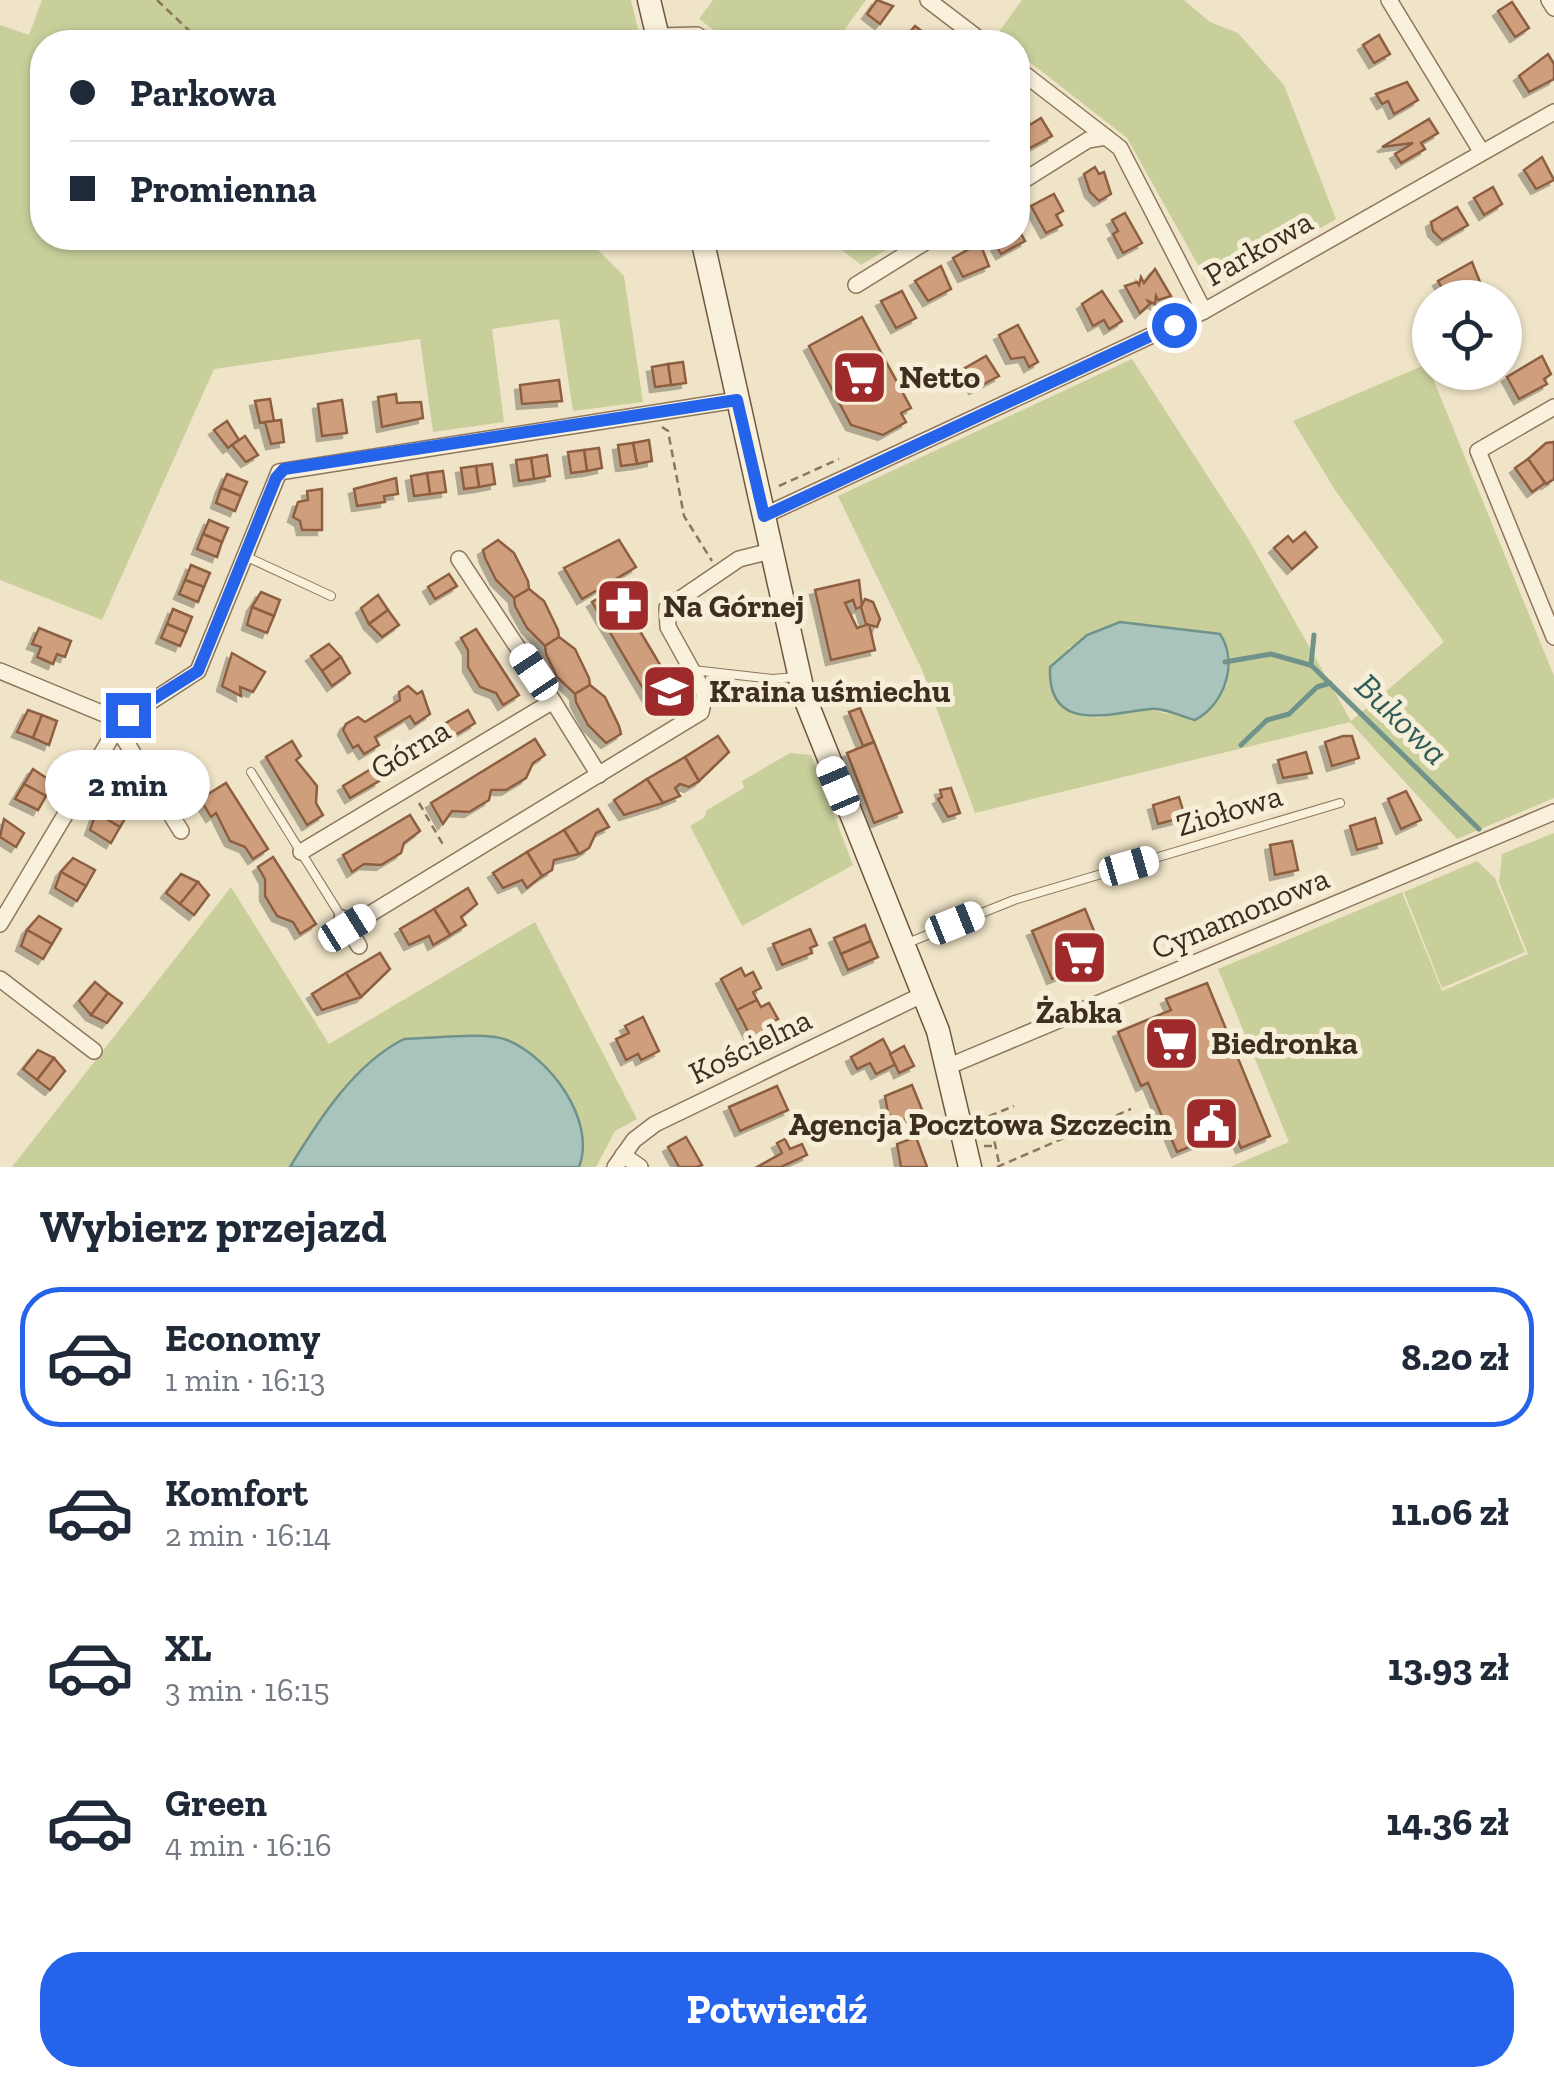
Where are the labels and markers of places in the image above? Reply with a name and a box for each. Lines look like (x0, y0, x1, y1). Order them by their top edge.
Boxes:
supermarket icon: Netto (830, 347, 890, 407)
place label: Netto (899, 358, 980, 396)
pharmacy icon: Na Górnej (594, 576, 654, 636)
place label: Na Górnej (663, 587, 804, 625)
school or university icon: Kraina uśmiechu (640, 661, 700, 721)
place label: Kraina uśmiechu (709, 672, 951, 710)
supermarket icon: Żabka (1049, 928, 1109, 988)
place label: Żabka (1036, 993, 1122, 1031)
supermarket icon: Biedronka (1142, 1013, 1202, 1073)
place label: Biedronka (1211, 1024, 1358, 1062)
public building icon: Agencja Pocztowa Szczecin (1181, 1094, 1241, 1154)
place label: Agencja Pocztowa Szczecin (789, 1105, 1172, 1143)

